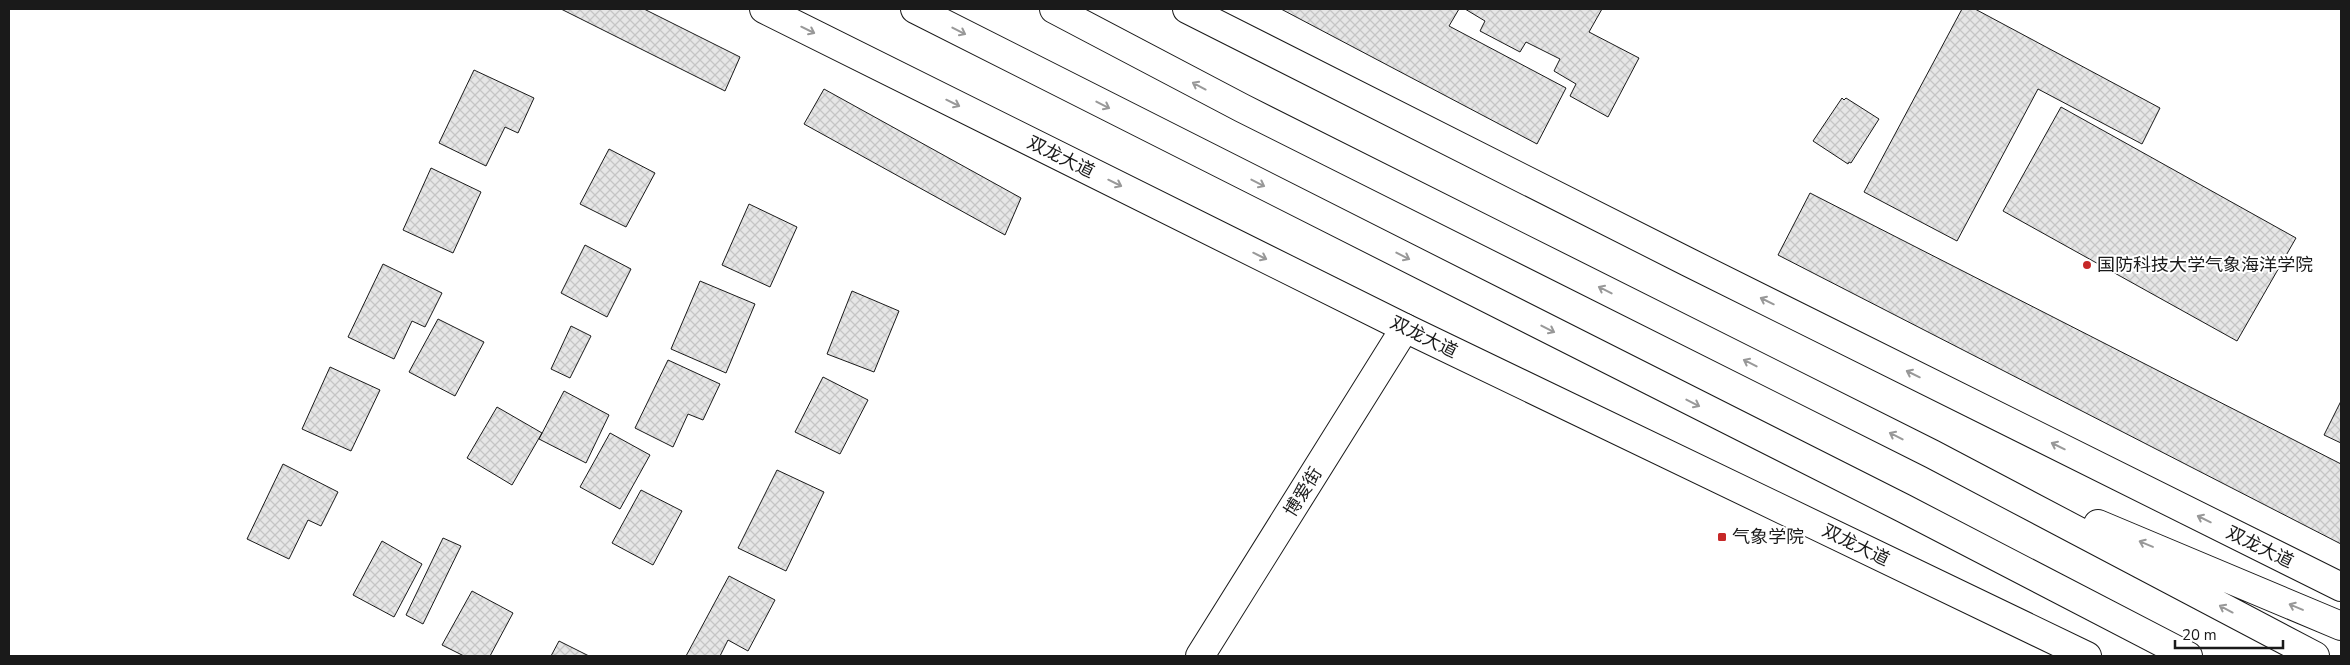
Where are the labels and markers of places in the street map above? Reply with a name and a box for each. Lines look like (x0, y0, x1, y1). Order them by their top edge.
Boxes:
place label: 国防科技大学气象海洋学院 (2097, 253, 2313, 277)
marker: 国防科技大学气象海洋学院 (2081, 259, 2093, 271)
place label: 气象学院 (1732, 525, 1804, 549)
marker: 气象学院 (1716, 531, 1728, 543)

